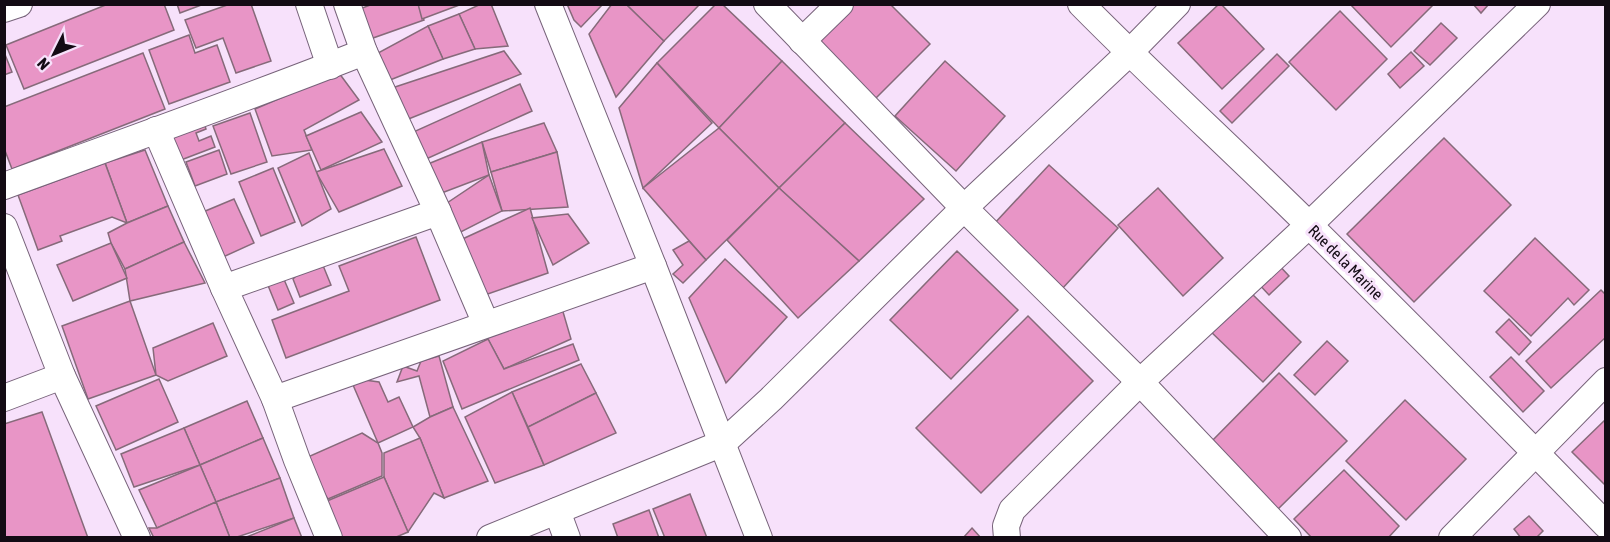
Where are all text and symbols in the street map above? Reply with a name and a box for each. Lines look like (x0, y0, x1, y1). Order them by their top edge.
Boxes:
north arrow (24, 24, 84, 84)
text: N (33, 55, 53, 74)
street label: Rue de la Marine (1305, 221, 1387, 303)

